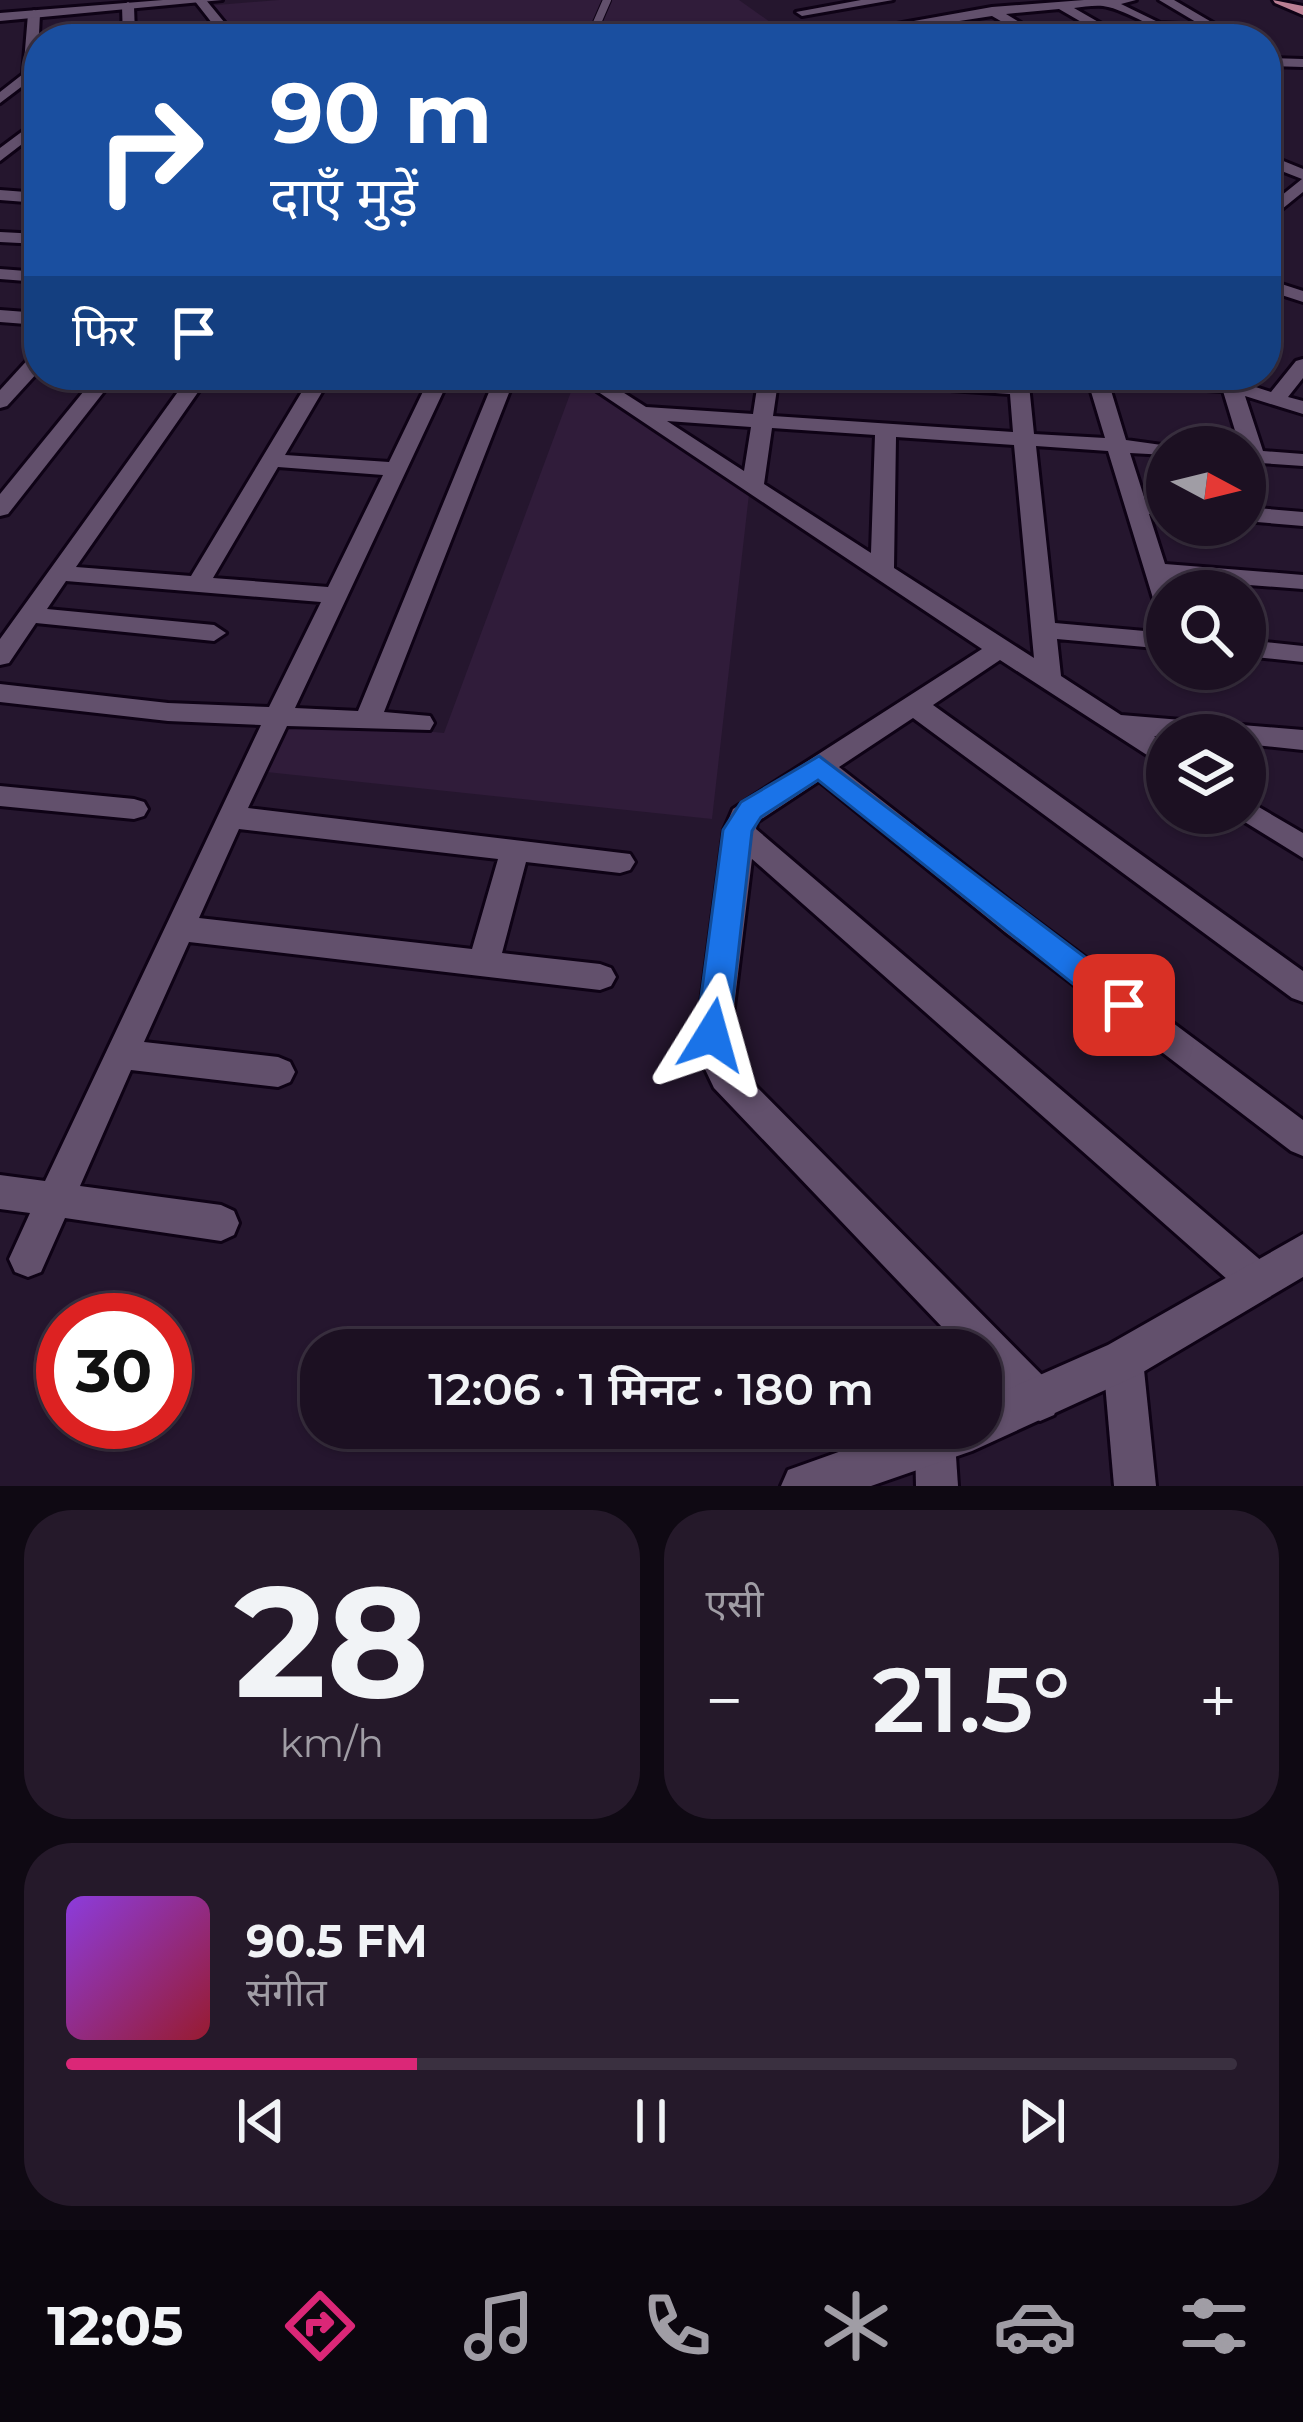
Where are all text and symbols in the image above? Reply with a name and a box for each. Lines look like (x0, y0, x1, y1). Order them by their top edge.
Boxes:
text: 90 m (270, 62, 492, 164)
icon: right (72, 72, 228, 228)
text: दाएँ मुड़ें (270, 164, 418, 230)
icon: arrive (161, 300, 227, 366)
text: फिर (72, 302, 137, 357)
north arrow (1146, 426, 1266, 546)
map controls (1146, 426, 1266, 834)
button: search (1146, 570, 1266, 690)
button: layers (1146, 714, 1266, 834)
pin (1073, 954, 1175, 1056)
position arrow (649, 972, 775, 1098)
icon: arrive (1091, 972, 1157, 1038)
speed limit sign: 30 (36, 1293, 192, 1449)
text: 12:06 · 1 मिनट · 180 m (428, 1361, 874, 1416)
text: 28 (234, 1546, 429, 1736)
text: एसी (706, 1579, 764, 1627)
text: 21.5° (872, 1645, 1070, 1755)
text: − (706, 1660, 743, 1741)
text: + (1199, 1660, 1237, 1741)
text: km/h (280, 1719, 384, 1767)
text: 90.5 FM (246, 1913, 428, 1968)
text: संगीत (246, 1968, 327, 2016)
icon: previous (228, 2088, 294, 2154)
icon: pause (618, 2088, 684, 2154)
icon: next (1009, 2088, 1075, 2154)
icon: directions (278, 2284, 362, 2368)
icon: music (457, 2284, 541, 2368)
icon: phone (635, 2284, 719, 2368)
icon: climate (814, 2284, 898, 2368)
icon: car (993, 2284, 1077, 2368)
icon: filters (1172, 2284, 1256, 2368)
text: 12:05 (47, 2293, 183, 2359)

